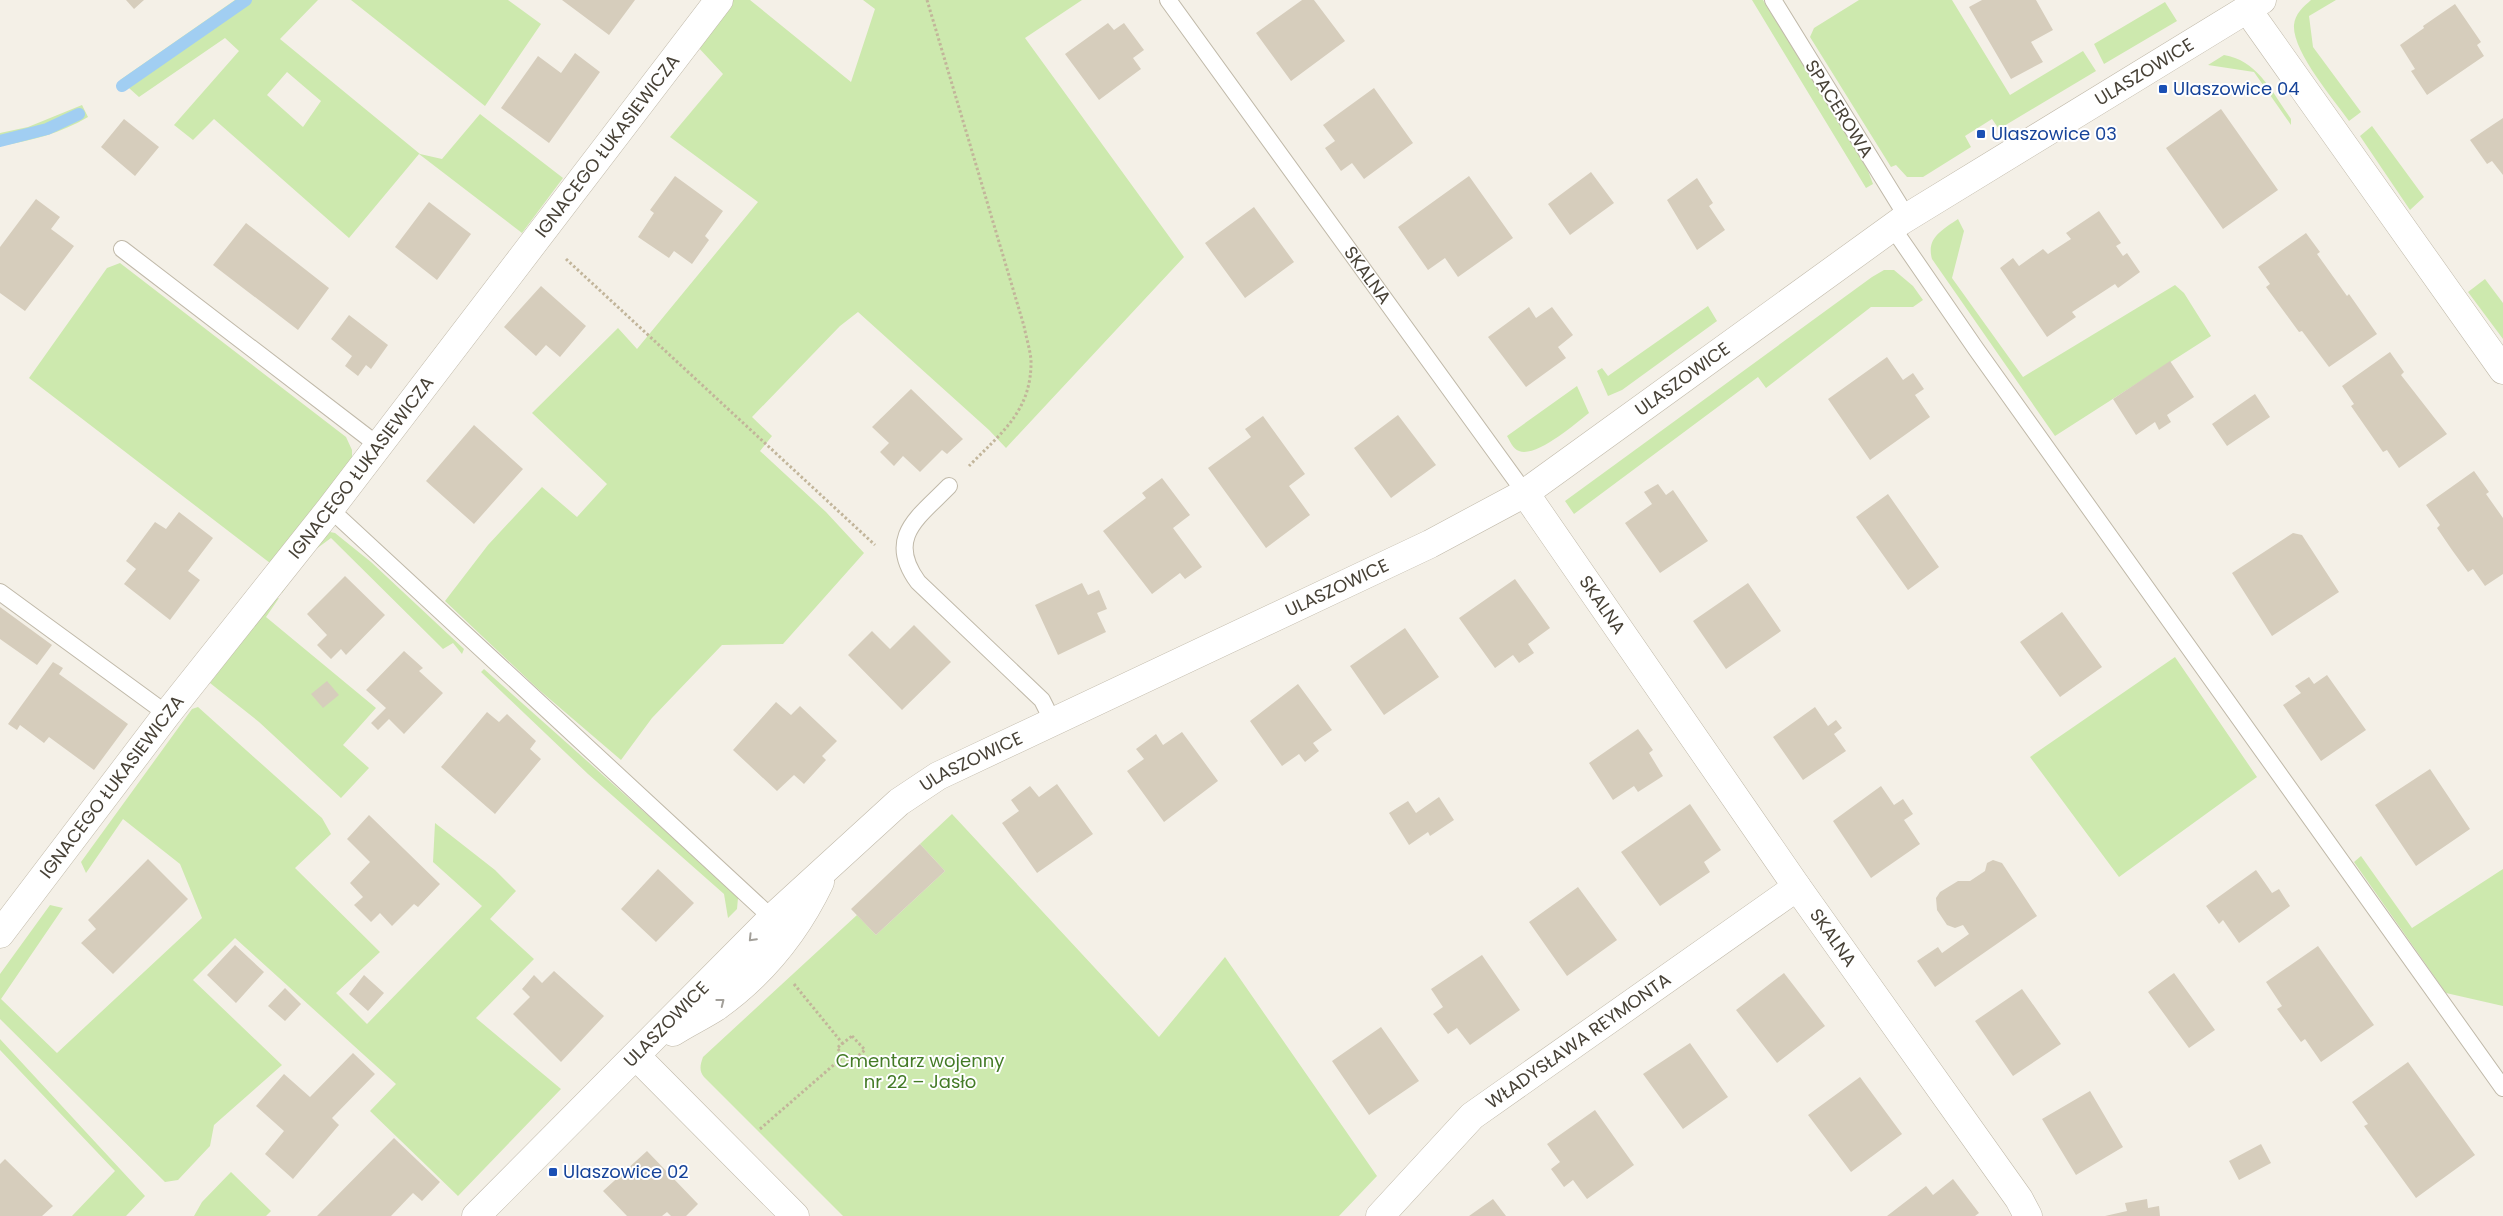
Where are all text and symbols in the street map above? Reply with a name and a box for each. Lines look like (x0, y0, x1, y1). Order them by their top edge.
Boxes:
street label: ULASZOWICE (2090, 32, 2198, 111)
street label: IGNACEGO ŁUKASIEWICZA (529, 49, 685, 242)
street label: SPACEROWA (1799, 55, 1879, 162)
place label: Ulaszowice 04 (2173, 76, 2300, 101)
marker: Ulaszowice 04 (2157, 83, 2169, 95)
place label: Ulaszowice 03 (1991, 121, 2117, 146)
marker: Ulaszowice 03 (1975, 128, 1987, 140)
street label: SKALNA (1338, 241, 1397, 309)
street label: ULASZOWICE (1630, 336, 1735, 422)
street label: IGNACEGO ŁUKASIEWICZA (282, 371, 439, 564)
street label: ULASZOWICE (1281, 552, 1393, 623)
street label: SKALNA (1574, 570, 1632, 639)
street label: IGNACEGO ŁUKASIEWICZA (34, 689, 189, 883)
street label: ULASZOWICE (914, 725, 1026, 797)
street label: SKALNA (1804, 903, 1863, 972)
one-way arrow (749, 932, 758, 941)
street label: WŁADYSŁAWA REYMONTA (1481, 967, 1676, 1114)
street label: ULASZOWICE (618, 976, 714, 1073)
one-way arrow (716, 999, 725, 1008)
park label: Cmentarz wojenny nr 22 – Jasło (836, 1048, 1004, 1094)
place label: Ulaszowice 02 (563, 1159, 689, 1184)
marker: Ulaszowice 02 (547, 1166, 559, 1178)

